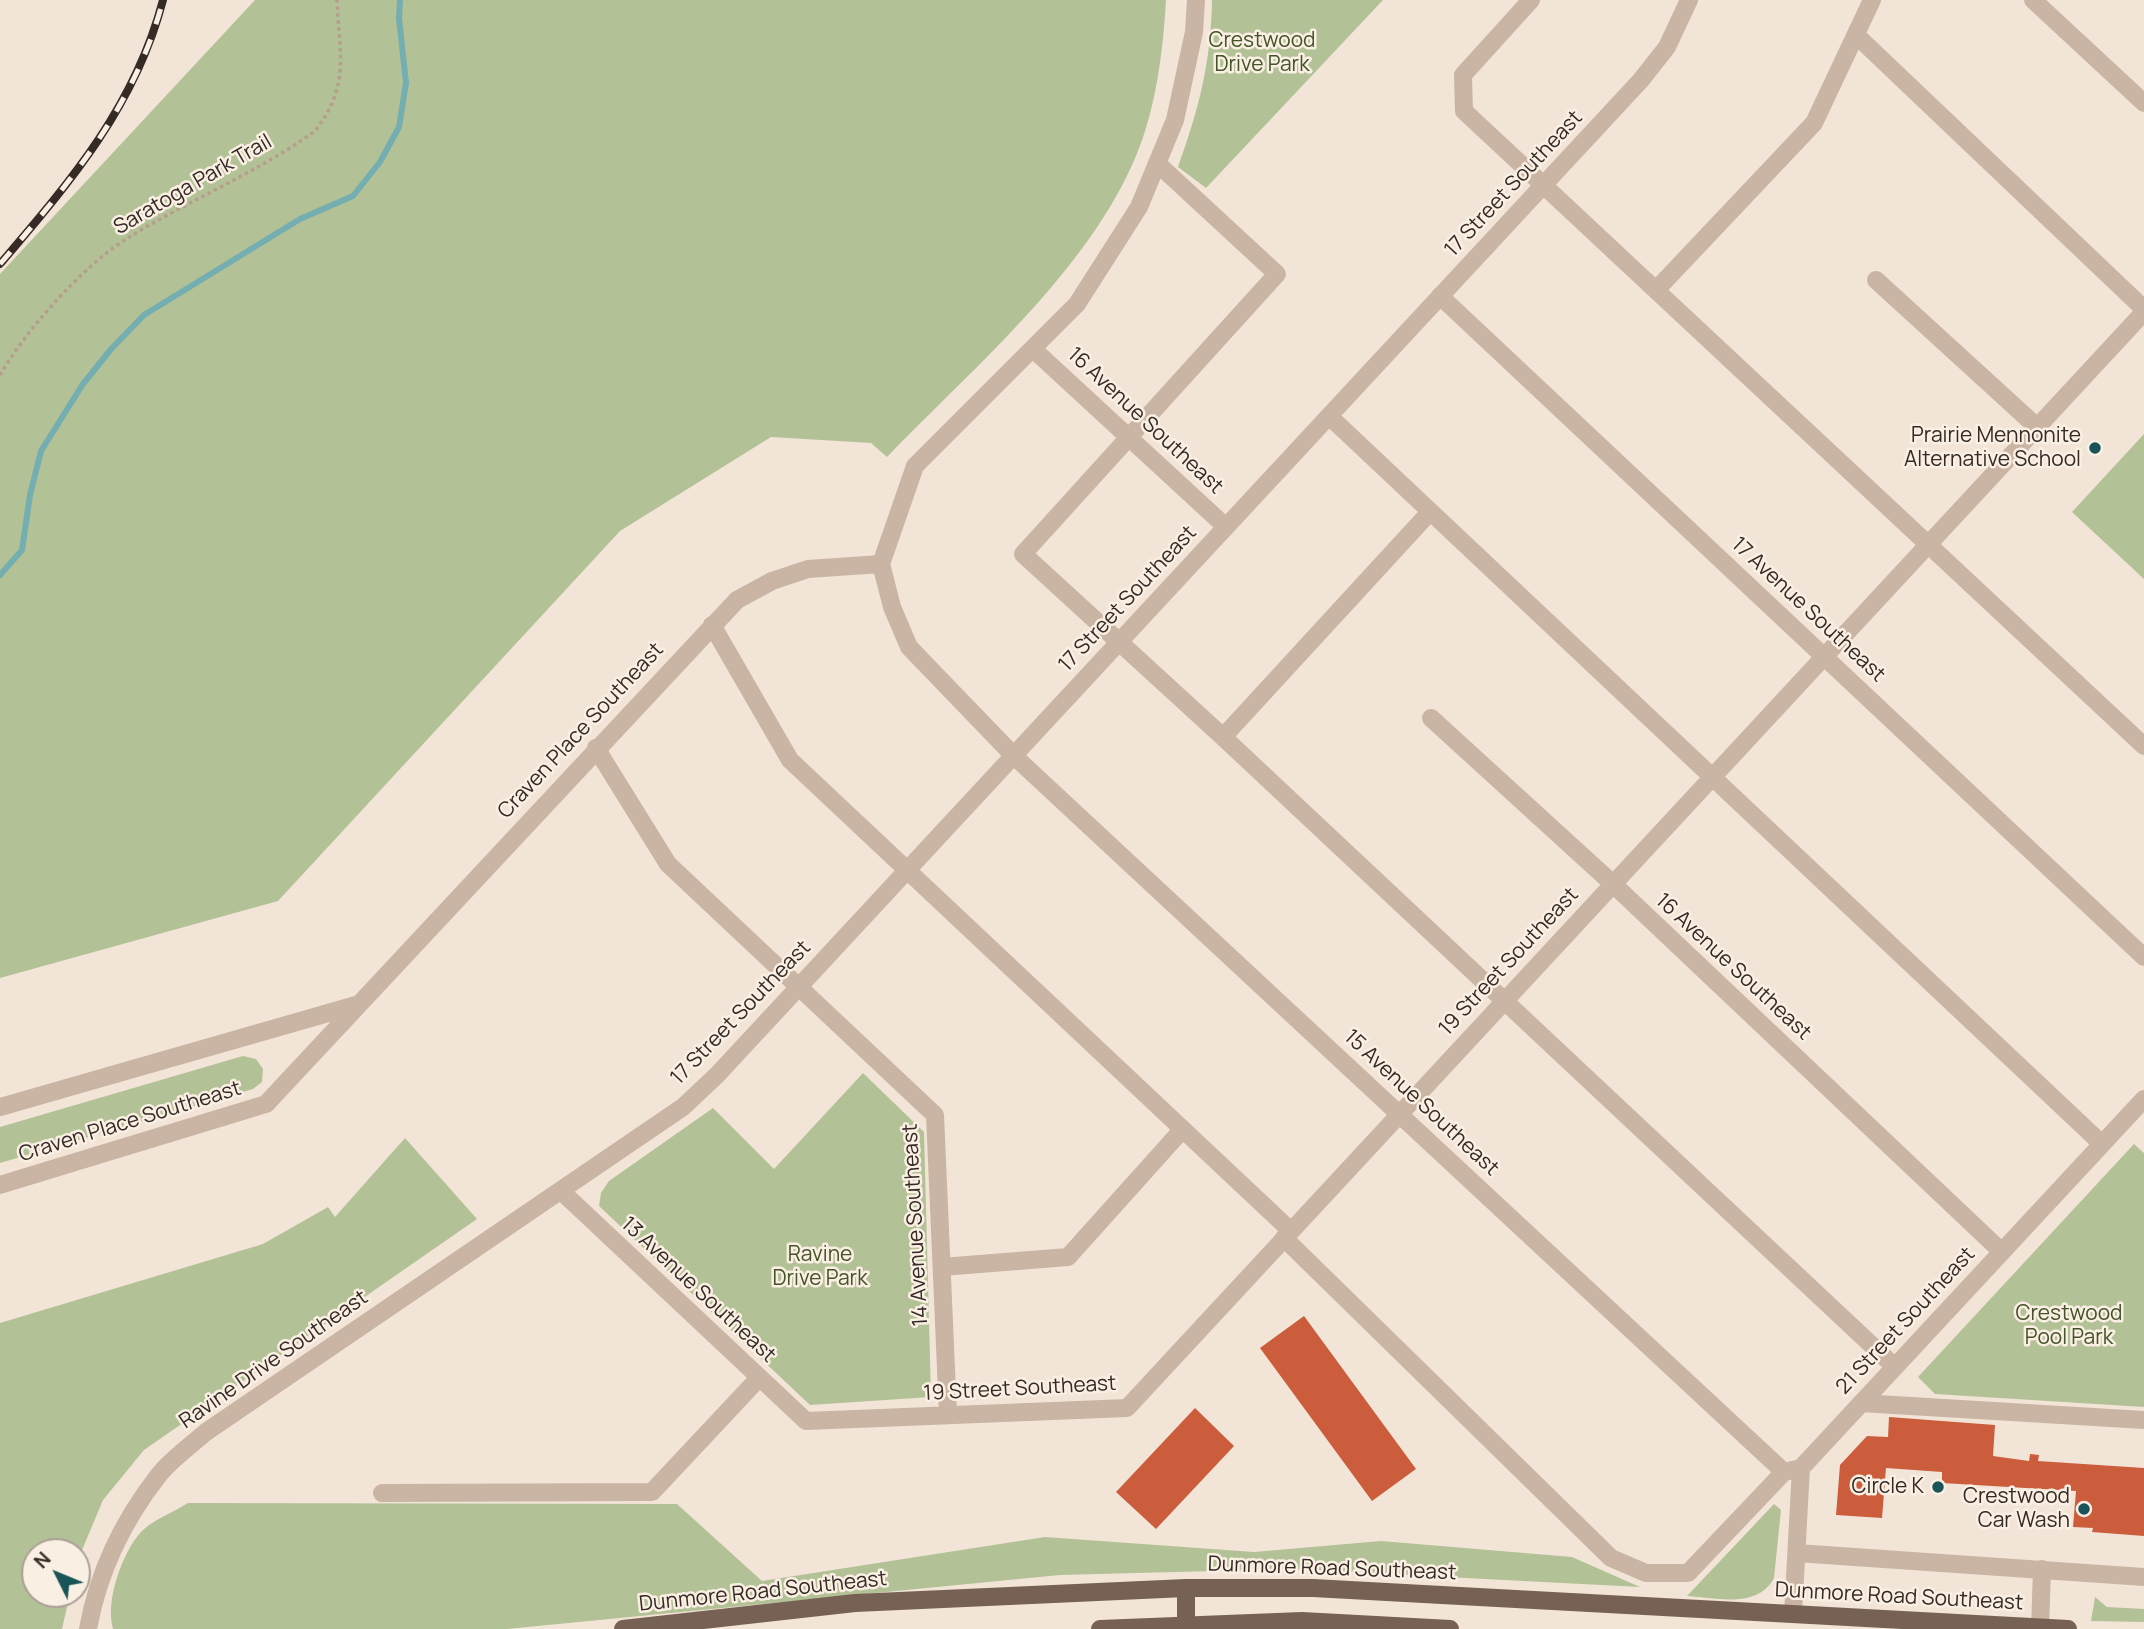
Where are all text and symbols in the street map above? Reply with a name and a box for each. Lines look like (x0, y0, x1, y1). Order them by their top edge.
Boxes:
park label: Crestwood Drive Park (1208, 28, 1316, 78)
street label: 17 Street Southeast (1440, 106, 1588, 262)
street label: Saratoga Park Trail (110, 130, 276, 240)
street label: 16 Avenue Southeast (1062, 342, 1228, 500)
place label: Prairie Mennonite Alternative School (1904, 423, 2081, 473)
marker: Prairie Mennonite Alternative School (2087, 440, 2103, 456)
street label: 17 Street Southeast (1054, 521, 1202, 677)
street label: 17 Avenue Southeast (1726, 532, 1890, 688)
street label: Craven Place Southeast (493, 638, 669, 824)
street label: 19 Street Southeast (1434, 883, 1584, 1041)
street label: 16 Avenue Southeast (1650, 888, 1816, 1046)
street label: 17 Street Southeast (666, 936, 816, 1090)
street label: 15 Avenue Southeast (1338, 1025, 1504, 1181)
street label: Craven Place Southeast (16, 1076, 244, 1168)
street label: 14 Avenue Southeast (898, 1123, 934, 1327)
street label: 13 Avenue Southeast (616, 1212, 780, 1368)
park label: Ravine Drive Park (772, 1242, 868, 1292)
street label: 21 Street Southeast (1831, 1242, 1981, 1400)
street label: Ravine Drive Southeast (175, 1285, 373, 1435)
park label: Crestwood Pool Park (2015, 1301, 2123, 1351)
street label: 19 Street Southeast (923, 1371, 1117, 1407)
place label: Circle K (1852, 1474, 1924, 1500)
marker: Circle K (1930, 1479, 1946, 1495)
place label: Crestwood Car Wash (1963, 1484, 2070, 1534)
marker: Crestwood Car Wash (2076, 1501, 2092, 1517)
north arrow (21, 1538, 91, 1608)
text: N (28, 1546, 56, 1574)
street label: Dunmore Road Southeast (1207, 1552, 1457, 1586)
street label: Dunmore Road Southeast (638, 1566, 888, 1618)
street label: Dunmore Road Southeast (1774, 1578, 2024, 1616)

